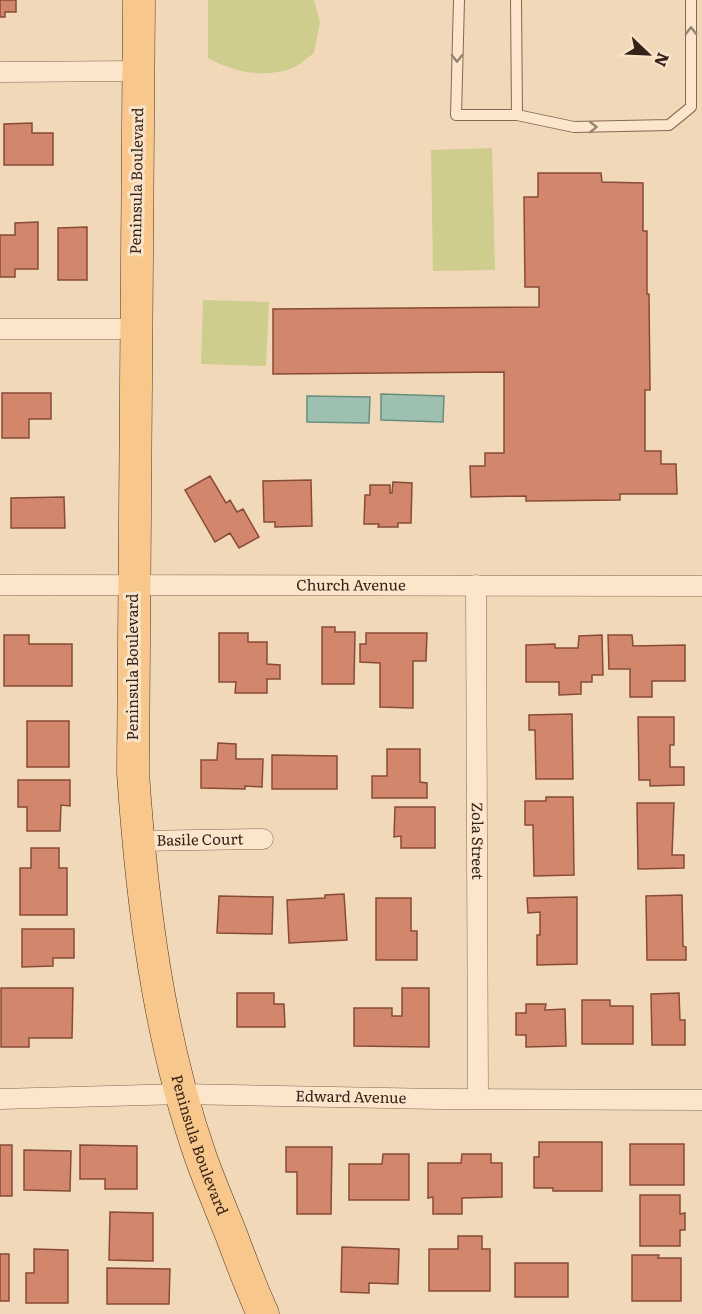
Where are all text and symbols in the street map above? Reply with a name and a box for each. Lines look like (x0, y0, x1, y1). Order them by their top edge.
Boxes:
north arrow (618, 24, 678, 84)
one-way arrow (685, 26, 697, 35)
text: N (649, 49, 676, 71)
one-way arrow (451, 54, 464, 63)
street label: Peninsula Boulevard (123, 107, 148, 255)
one-way arrow (588, 121, 597, 133)
street label: Church Avenue (296, 572, 406, 596)
street label: Peninsula Boulevard (120, 594, 143, 740)
street label: Zola Street (467, 802, 490, 880)
street label: Basile Court (156, 826, 244, 851)
street label: Peninsula Boulevard (166, 1072, 235, 1218)
street label: Edward Avenue (295, 1083, 407, 1108)

